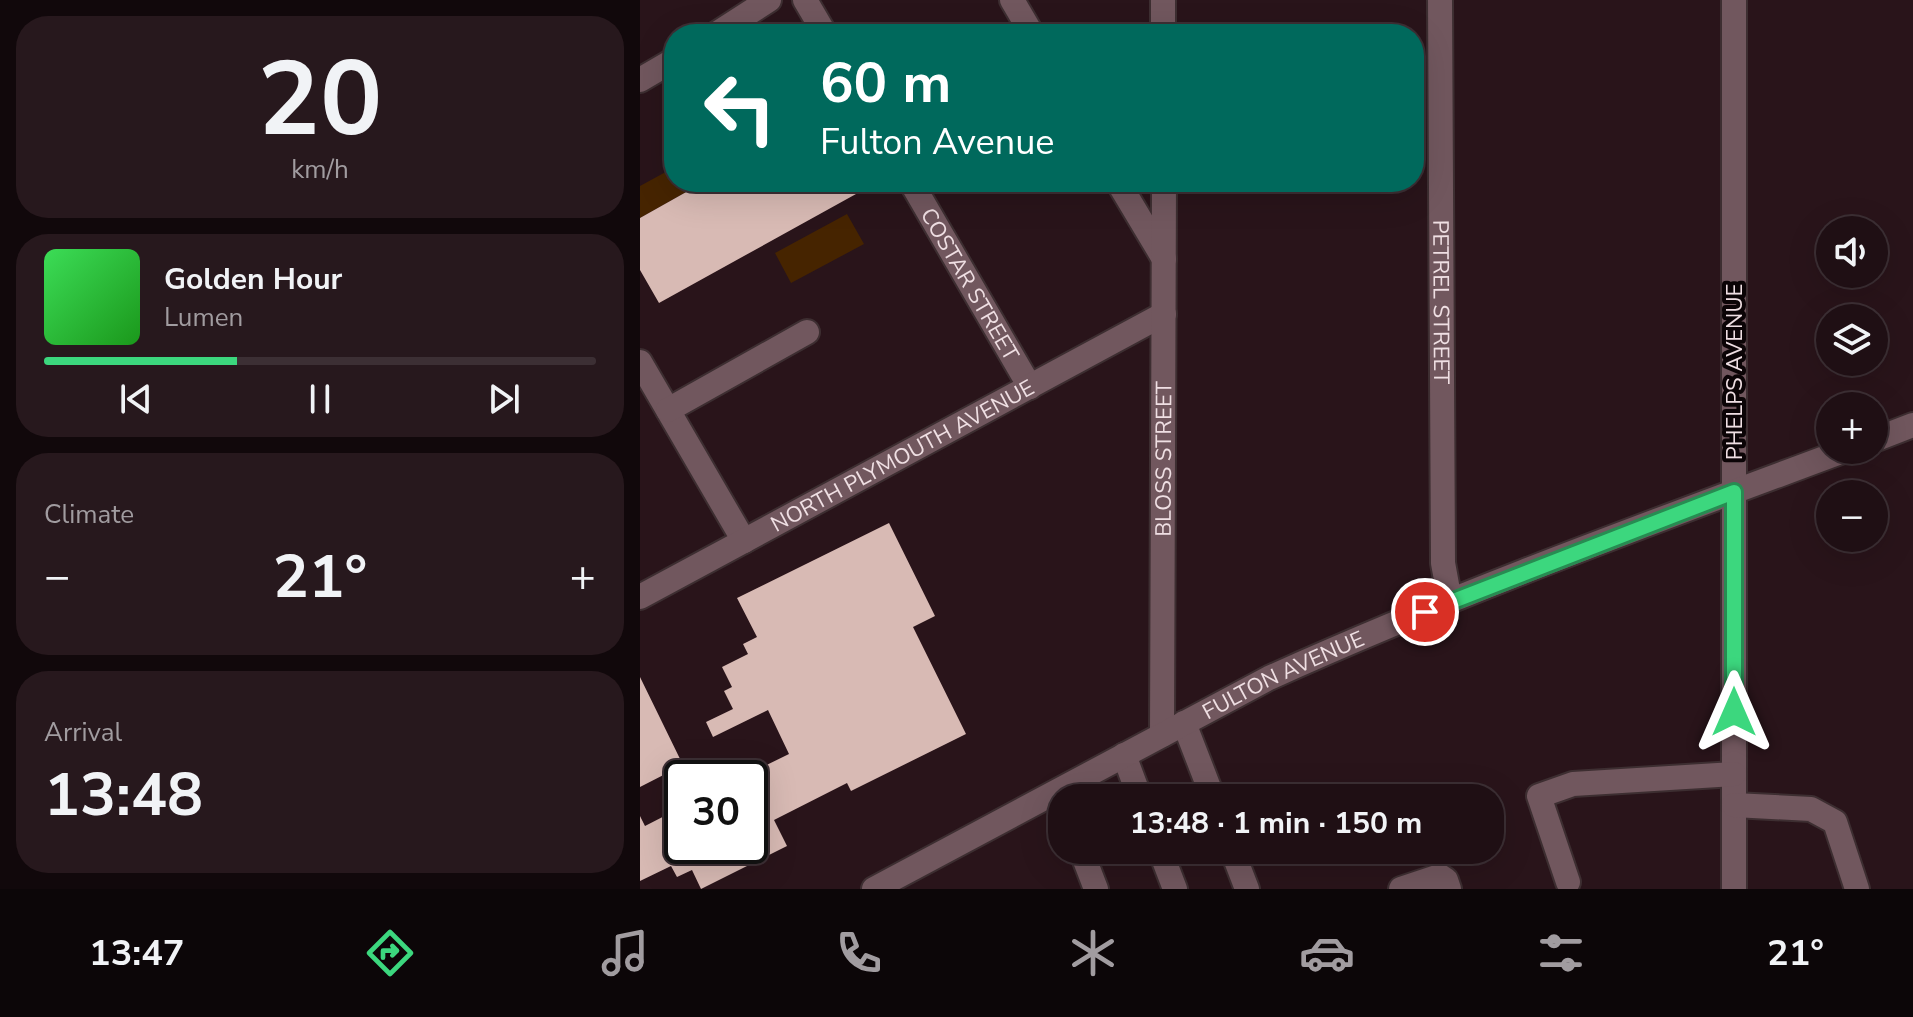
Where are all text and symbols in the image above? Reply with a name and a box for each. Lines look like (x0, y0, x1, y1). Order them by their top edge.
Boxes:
text: 20 (258, 29, 382, 171)
text: 60 m (820, 45, 951, 122)
icon: left (688, 56, 792, 160)
text: Fulton Avenue (820, 118, 1055, 167)
text: km/h (291, 152, 349, 187)
street label: COSTAR STREET (913, 203, 1026, 367)
map controls (1816, 216, 1888, 552)
button: sound (1816, 216, 1888, 288)
street label: PETREL STREET (1425, 220, 1456, 385)
text: Golden Hour (164, 259, 342, 300)
street label: PHELPS AVENUE (1720, 284, 1750, 460)
text: Lumen (164, 300, 243, 335)
button: layers (1816, 304, 1888, 376)
street label: NORTH PLYMOUTH AVENUE (766, 373, 1040, 540)
icon: previous (114, 377, 158, 421)
icon: pause (298, 377, 342, 421)
icon: next (482, 377, 526, 421)
street label: BLOSS STREET (1149, 380, 1179, 537)
button: + (1816, 392, 1888, 464)
button: − (1816, 480, 1888, 552)
text: Climate (44, 497, 134, 532)
text: 21° (273, 536, 367, 618)
text: − (44, 547, 70, 607)
text: + (570, 547, 596, 607)
pin (1391, 578, 1459, 646)
icon: arrive (1403, 590, 1447, 634)
street label: FULTON AVENUE (1197, 624, 1369, 727)
position arrow (1692, 670, 1776, 754)
text: Arrival (44, 715, 122, 750)
text: 13:48 (44, 754, 203, 836)
speed limit sign: 30 (664, 760, 768, 864)
text: 13:48 · 1 min · 150 m (1130, 803, 1422, 844)
icon: directions (362, 925, 418, 981)
icon: music (597, 925, 653, 981)
icon: phone (831, 925, 887, 981)
icon: climate (1065, 925, 1121, 981)
icon: car (1299, 925, 1355, 981)
icon: filters (1533, 925, 1589, 981)
text: 13:47 (89, 929, 184, 978)
text: 21° (1767, 929, 1824, 978)

